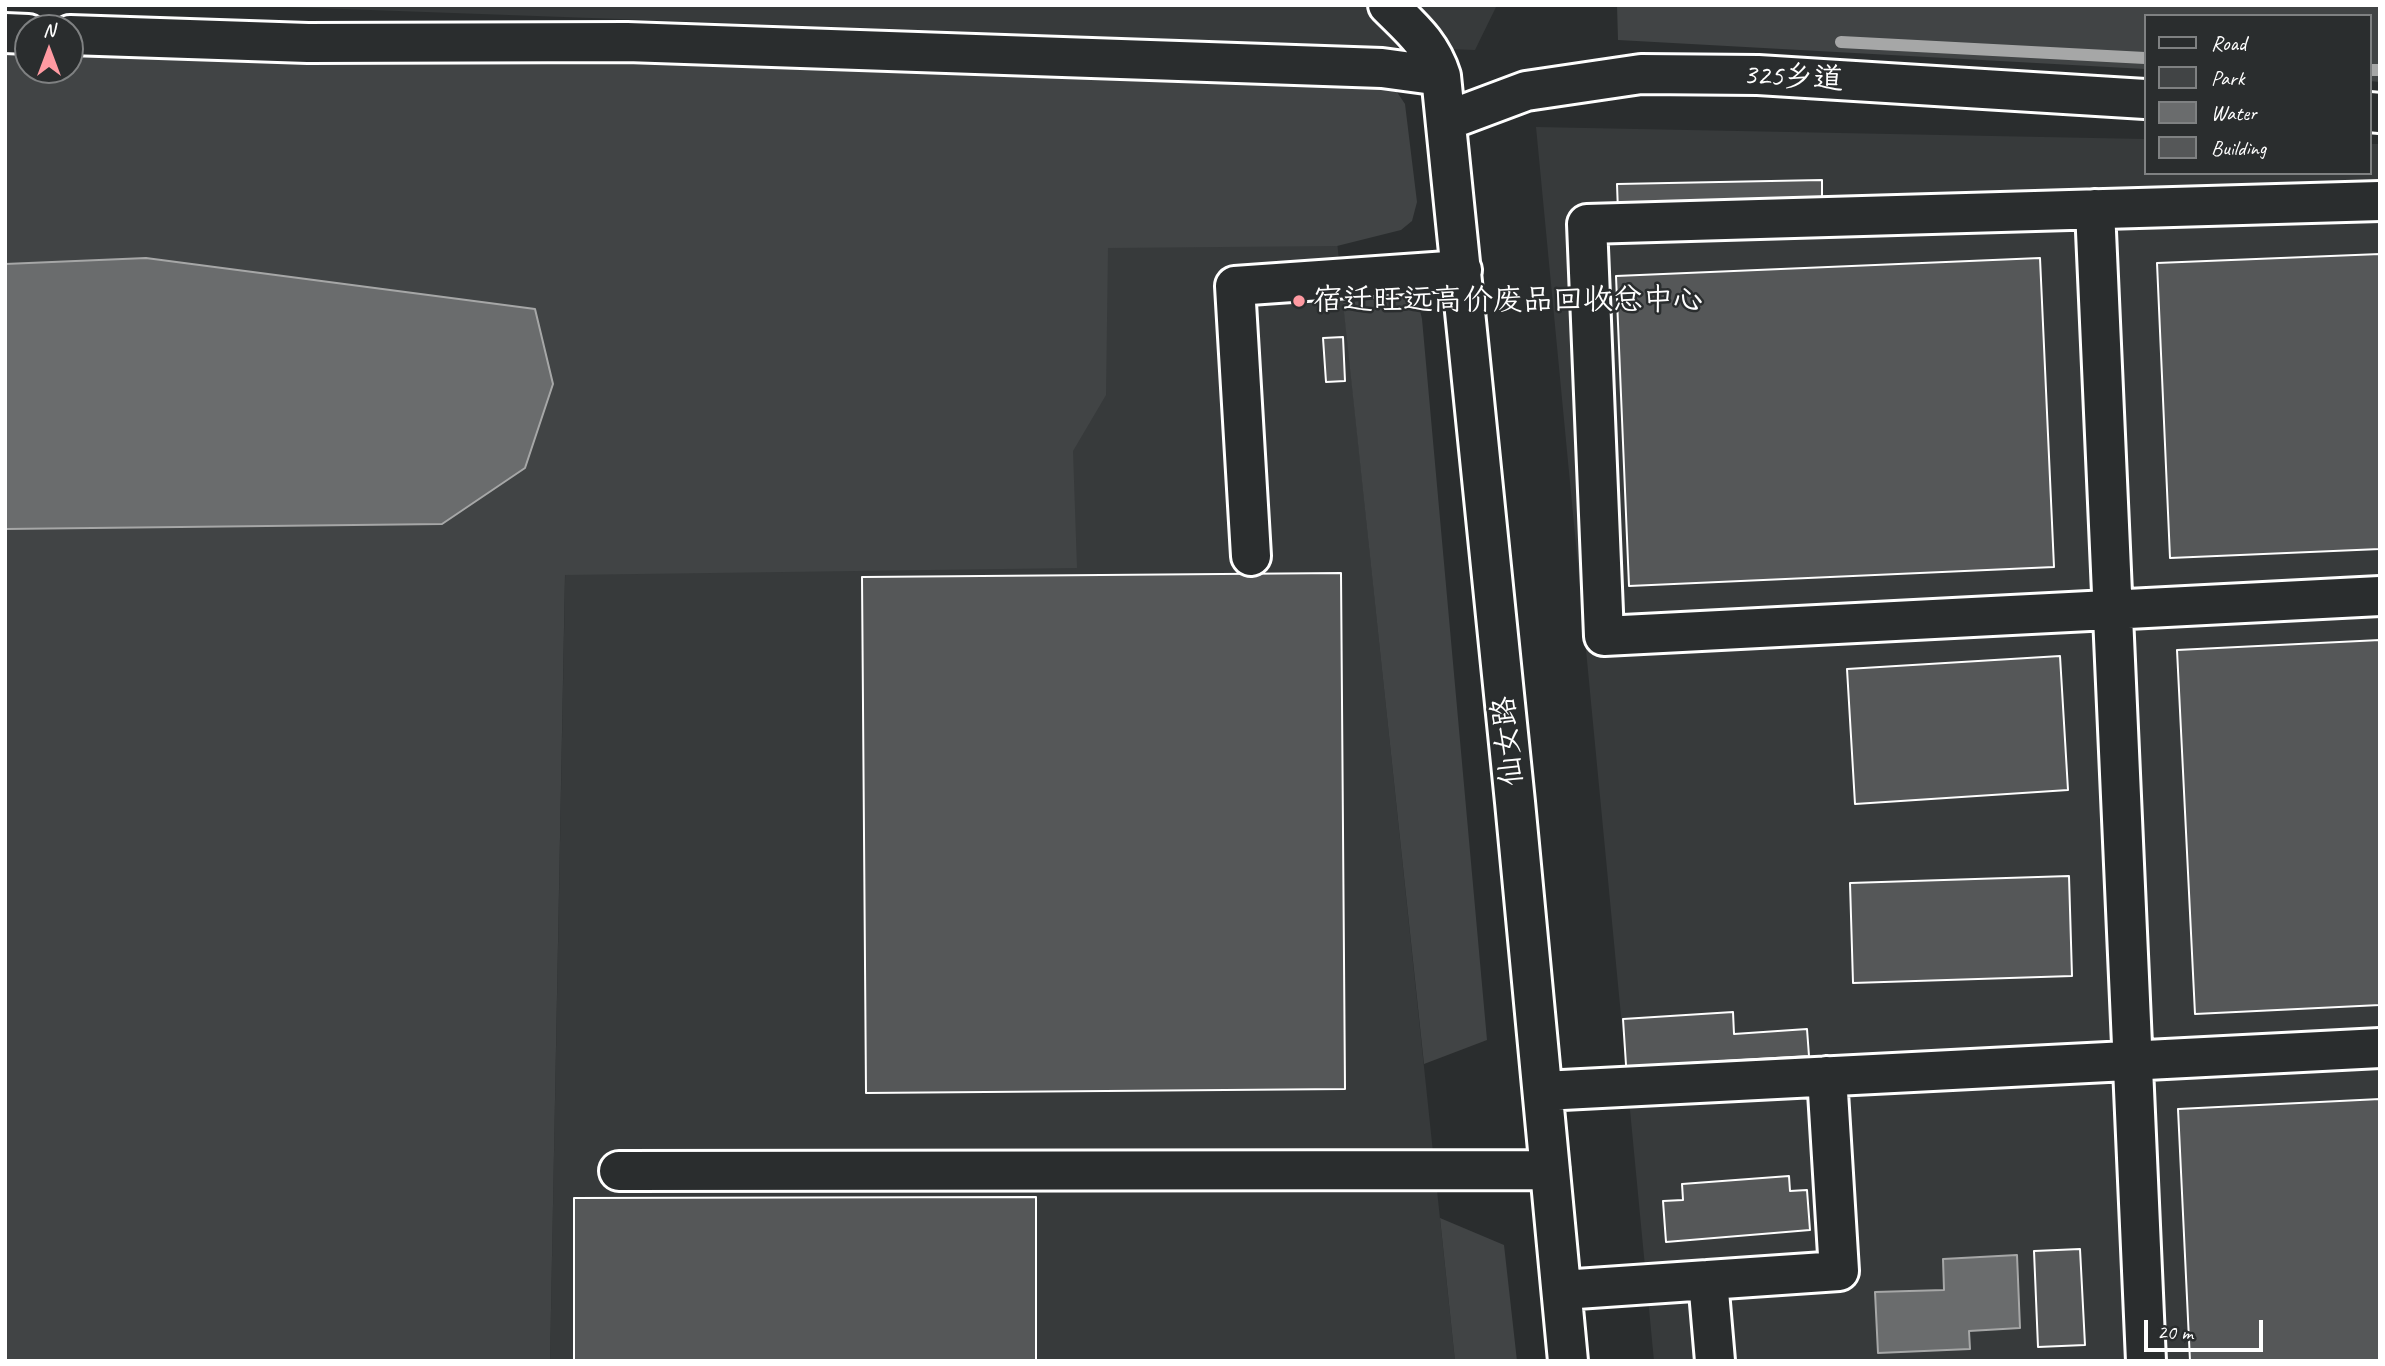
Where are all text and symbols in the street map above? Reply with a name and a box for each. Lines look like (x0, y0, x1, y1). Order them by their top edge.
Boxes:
north arrow (14, 14, 84, 84)
legend (2144, 14, 2371, 175)
text: N (43, 18, 55, 42)
text: Road (2211, 30, 2246, 56)
street label: 325乡道 (1742, 57, 1844, 99)
text: Park (2211, 65, 2244, 91)
text: Water (2211, 100, 2257, 126)
text: Building (2211, 135, 2266, 161)
place label: 宿迁旺远高价废品回收总中心 (1313, 283, 1703, 319)
marker: 宿迁旺远高价废品回收总中心 (1291, 293, 1307, 309)
street label: 仙女路 (1486, 694, 1532, 788)
scale bar (2147, 1306, 2266, 1350)
text: 20 m (2157, 1319, 2193, 1345)

